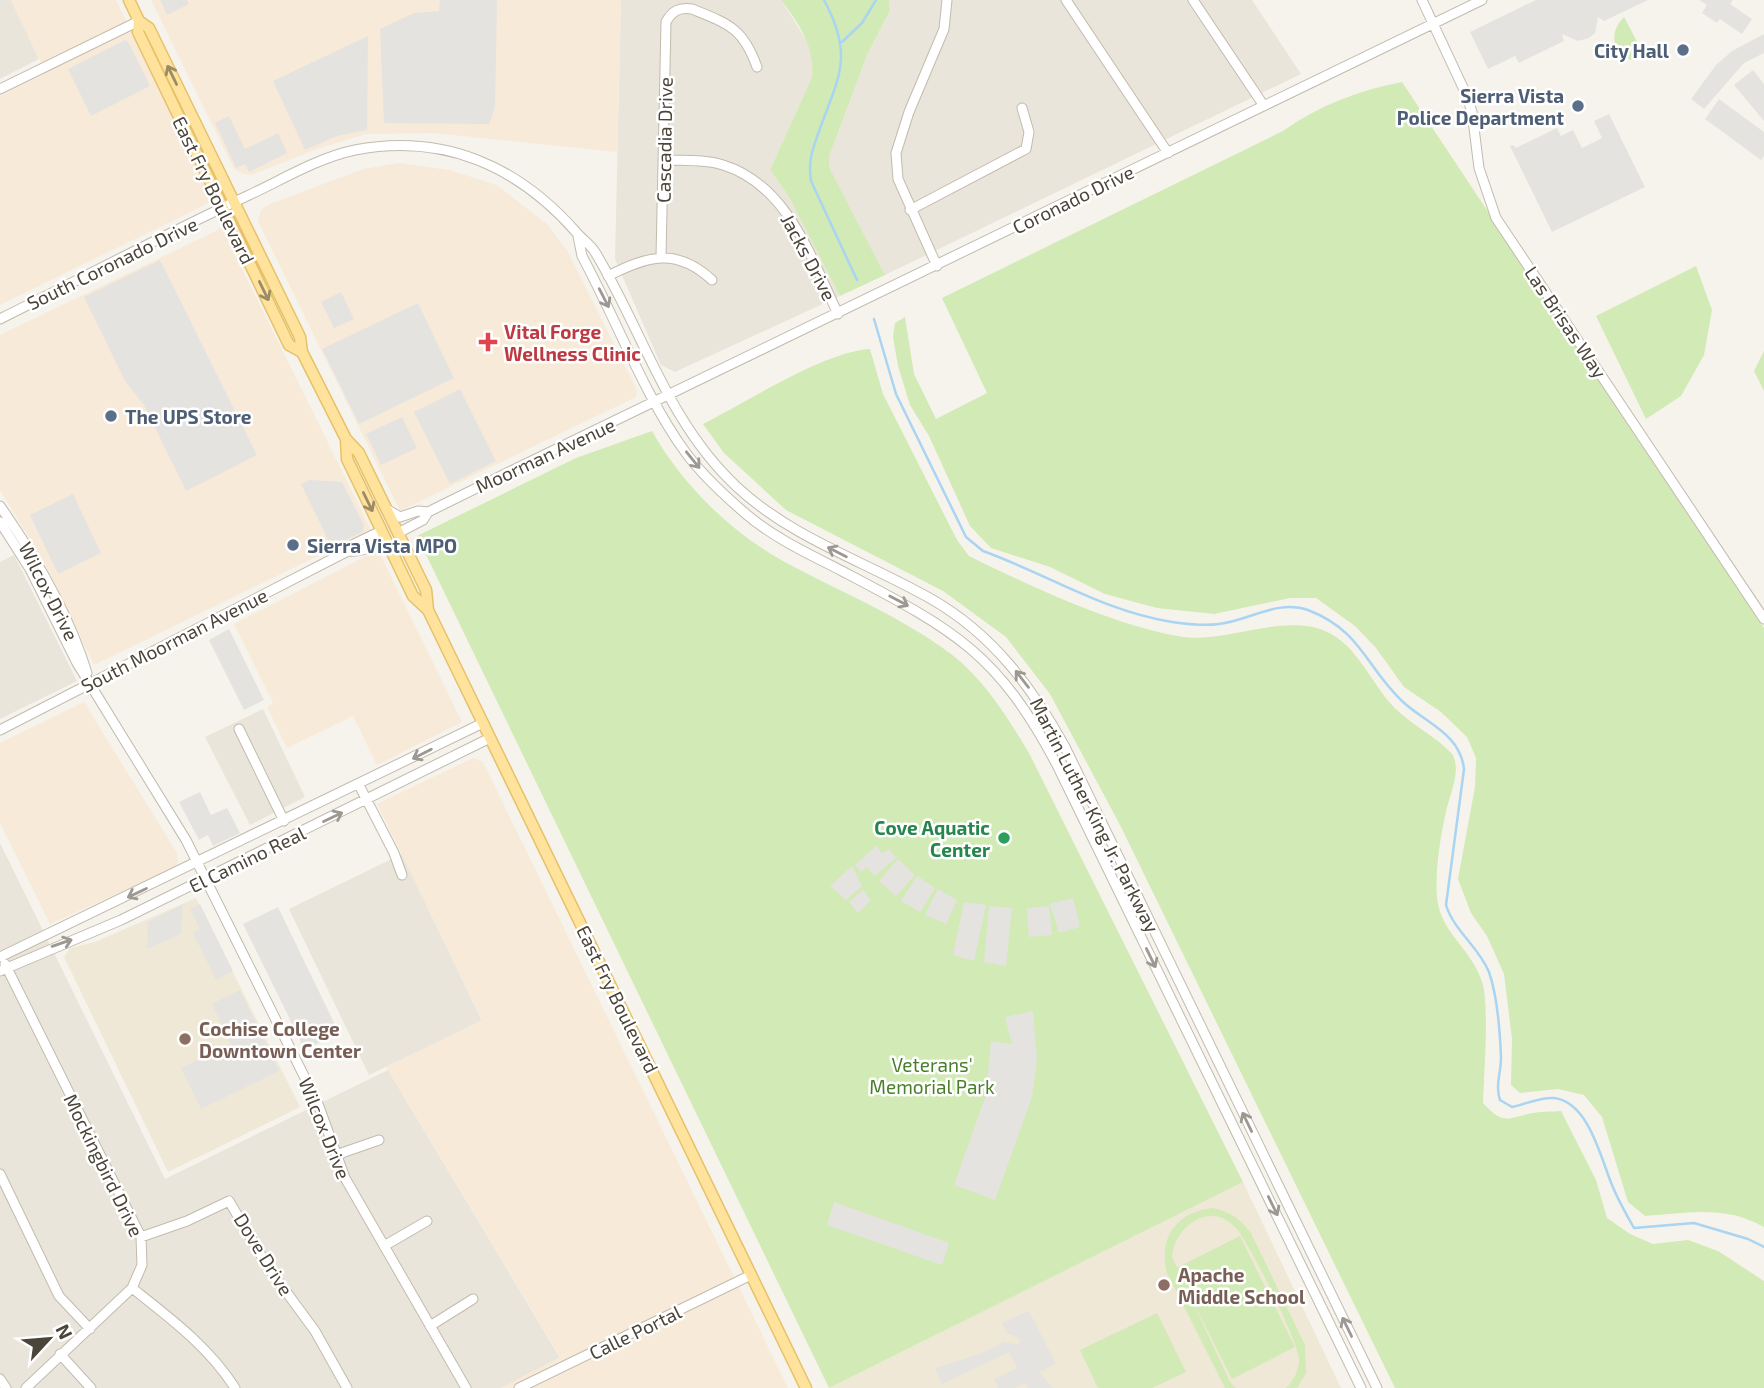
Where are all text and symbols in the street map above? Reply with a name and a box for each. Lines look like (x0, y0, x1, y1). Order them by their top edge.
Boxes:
place label: City Hall (1594, 39, 1670, 63)
marker: City Hall (1675, 42, 1691, 58)
one-way arrow (165, 65, 179, 86)
street label: Cascadia Drive (651, 77, 677, 203)
place label: Sierra Vista Police Department (1397, 84, 1564, 129)
marker: Sierra Vista Police Department (1570, 98, 1586, 114)
street label: East Fry Boulevard (168, 112, 260, 268)
street label: Coronado Drive (1009, 160, 1137, 238)
street label: Jacks Drive (777, 210, 841, 304)
street label: South Coronado Drive (23, 212, 201, 314)
street label: Las Brisas Way (1520, 262, 1612, 382)
one-way arrow (257, 280, 271, 301)
one-way arrow (598, 287, 611, 308)
place label: Vital Forge Wellness Clinic (504, 320, 641, 365)
marker: Vital Forge Wellness Clinic (478, 332, 498, 352)
place label: The UPS Store (125, 405, 252, 428)
marker: The UPS Store (103, 408, 119, 424)
street label: Moorman Avenue (472, 413, 618, 497)
one-way arrow (685, 451, 700, 469)
one-way arrow (361, 491, 375, 512)
place label: Sierra Vista MPO (307, 534, 457, 557)
marker: Sierra Vista MPO (285, 537, 301, 553)
street label: Wilcox Drive (14, 538, 84, 644)
one-way arrow (827, 545, 848, 559)
street label: South Moorman Avenue (77, 583, 271, 697)
one-way arrow (888, 594, 909, 608)
one-way arrow (1015, 671, 1030, 689)
street label: Martin Luther King Jr. Parkway (1026, 694, 1164, 936)
one-way arrow (412, 747, 433, 761)
one-way arrow (322, 809, 343, 823)
place label: Cove Aquatic Center (874, 816, 990, 861)
street label: El Camino Real (185, 821, 309, 897)
marker: Cove Aquatic Center (996, 830, 1012, 846)
one-way arrow (127, 887, 148, 901)
street label: East Fry Boulevard (572, 921, 664, 1077)
one-way arrow (51, 936, 73, 948)
one-way arrow (1145, 947, 1159, 968)
place label: Cochise College Downtown Center (199, 1017, 361, 1062)
marker: Cochise College Downtown Center (177, 1031, 193, 1047)
park label: Veterans' Memorial Park (869, 1053, 995, 1098)
street label: Wilcox Drive (294, 1074, 356, 1182)
street label: Mockingbird Drive (59, 1090, 149, 1240)
one-way arrow (1240, 1112, 1253, 1133)
one-way arrow (1267, 1195, 1280, 1217)
street label: Dove Drive (230, 1209, 298, 1299)
place label: Apache Middle School (1178, 1263, 1306, 1308)
marker: Apache Middle School (1156, 1277, 1172, 1293)
street label: Calle Portal (585, 1300, 685, 1364)
north arrow (14, 1304, 84, 1374)
one-way arrow (1339, 1317, 1353, 1338)
text: N (51, 1320, 78, 1343)

